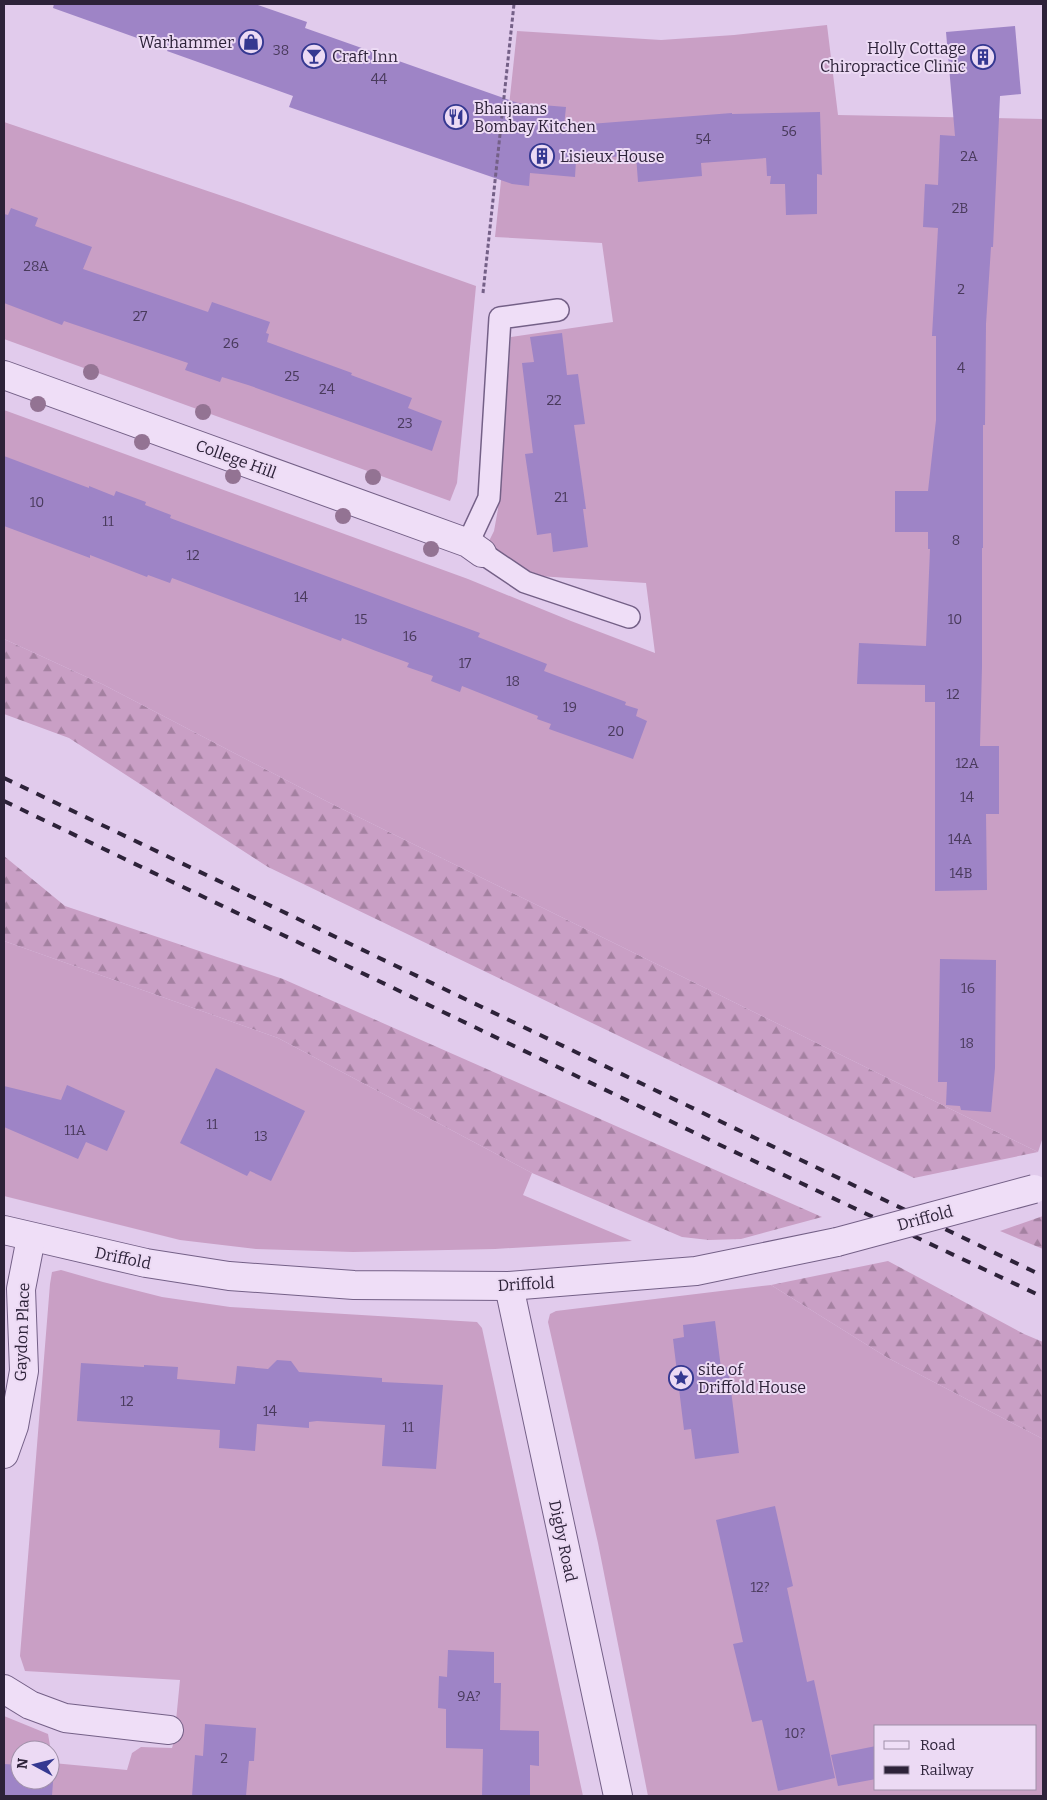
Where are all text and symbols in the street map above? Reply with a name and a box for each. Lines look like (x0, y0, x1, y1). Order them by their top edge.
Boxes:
shop icon: Warhammer (238, 29, 264, 55)
place label: Warhammer (138, 33, 234, 52)
place label: Holly Cottage Chiropractice Clinic (820, 39, 966, 76)
house number: 38 (273, 42, 289, 59)
bar icon: Craft Inn (301, 43, 327, 69)
building icon: Holly Cottage Chiropractice Clinic (970, 44, 996, 70)
place label: Craft Inn (332, 47, 398, 66)
house number: 44 (371, 71, 387, 88)
place label: Bhaijaans Bombay Kitchen (474, 99, 596, 136)
restaurant icon: Bhaijaans Bombay Kitchen (443, 104, 469, 130)
house number: 56 (781, 123, 797, 140)
house number: 54 (695, 131, 711, 148)
building icon: Lisieux House (529, 143, 555, 169)
place label: Lisieux House (560, 147, 664, 166)
house number: 2A (960, 148, 978, 165)
house number: 2B (952, 200, 968, 217)
house number: 28A (23, 258, 49, 275)
house number: 2 (957, 281, 965, 298)
house number: 27 (133, 308, 147, 325)
house number: 26 (223, 335, 239, 352)
house number: 4 (957, 360, 965, 377)
house number: 25 (284, 368, 300, 385)
house number: 24 (319, 381, 335, 398)
house number: 22 (546, 392, 562, 409)
house number: 23 (397, 415, 413, 432)
street label: College Hill (193, 436, 279, 483)
house number: 21 (554, 489, 568, 506)
house number: 10 (30, 494, 44, 511)
house number: 11 (102, 513, 114, 530)
house number: 8 (952, 532, 960, 549)
house number: 12 (186, 547, 200, 564)
house number: 14 (294, 589, 308, 606)
house number: 15 (354, 611, 368, 628)
house number: 10 (948, 611, 962, 628)
house number: 16 (403, 628, 417, 645)
house number: 17 (459, 655, 471, 672)
house number: 18 (506, 673, 520, 690)
house number: 12 (946, 686, 960, 703)
house number: 19 (563, 699, 577, 716)
house number: 20 (608, 723, 624, 740)
house number: 12A (955, 755, 979, 772)
house number: 14 (960, 789, 974, 806)
house number: 14A (948, 831, 972, 848)
house number: 14B (950, 865, 972, 882)
house number: 16 (961, 980, 975, 997)
house number: 18 (960, 1035, 974, 1052)
house number: 11 (206, 1116, 218, 1133)
house number: 11A (64, 1122, 86, 1139)
house number: 13 (254, 1128, 268, 1145)
street label: Driffold (895, 1201, 955, 1235)
street label: Driffold (93, 1243, 153, 1273)
street label: Driffold (497, 1273, 555, 1295)
street label: Gaydon Place (11, 1282, 33, 1382)
place label: site of Driffold House (698, 1360, 806, 1397)
place icon: site of Driffold House (668, 1365, 694, 1391)
house number: 12 (120, 1393, 134, 1410)
house number: 14 (263, 1403, 277, 1420)
house number: 11 (402, 1419, 414, 1436)
street label: Digby Road (545, 1498, 581, 1584)
house number: 12? (750, 1579, 770, 1596)
house number: 9A? (457, 1688, 481, 1705)
house number: 10? (785, 1725, 805, 1742)
legend (874, 1725, 1037, 1790)
text: Road (920, 1736, 955, 1754)
north arrow (10, 1740, 60, 1790)
house number: 2 (220, 1750, 228, 1767)
text: N (13, 1757, 32, 1770)
text: Railway (920, 1761, 974, 1779)

